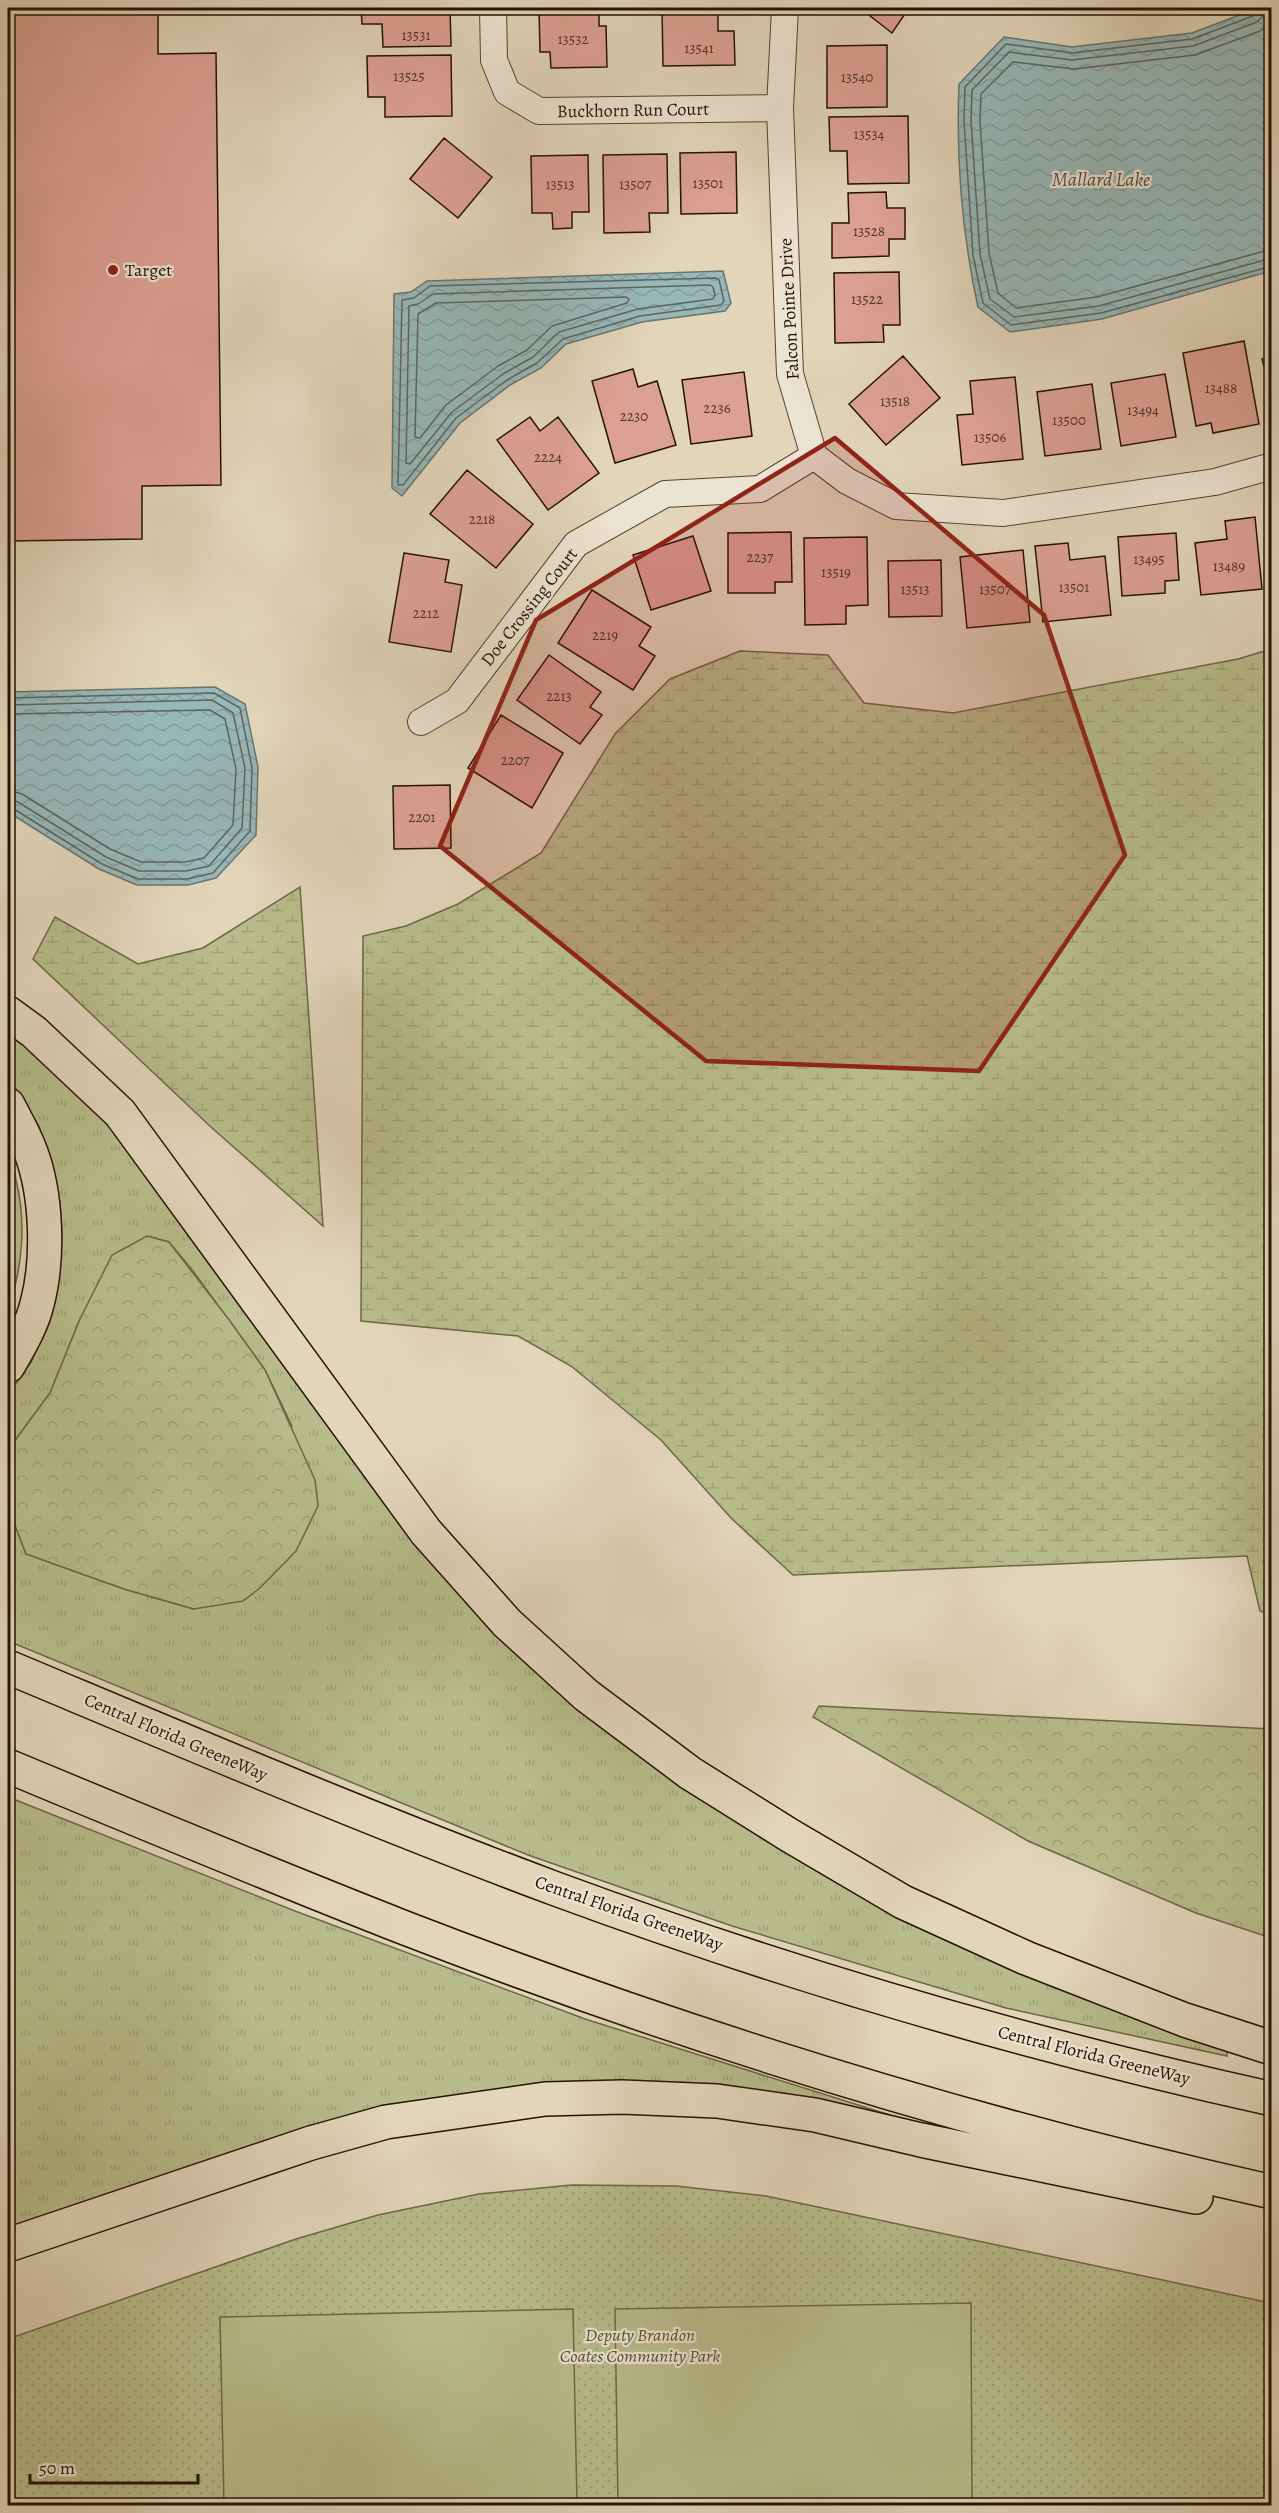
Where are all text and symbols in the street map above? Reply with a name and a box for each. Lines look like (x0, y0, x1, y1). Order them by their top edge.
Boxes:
house number: 13531 (401, 25, 431, 45)
house number: 13532 (557, 29, 589, 49)
house number: 13541 (684, 38, 714, 58)
house number: 13525 (393, 66, 425, 86)
house number: 13540 (841, 67, 873, 87)
street label: Buckhorn Run Court (557, 97, 709, 123)
house number: 13534 (854, 124, 885, 144)
water label: Mallard Lake (1052, 166, 1150, 193)
house number: 13501 (693, 173, 723, 193)
house number: 13513 (545, 174, 575, 194)
house number: 13507 (619, 174, 652, 194)
house number: 13528 (853, 221, 885, 241)
street label: Falcon Pointe Drive (773, 237, 805, 381)
place label: Target (125, 258, 172, 282)
marker: Target (106, 263, 120, 277)
house number: 13522 (851, 289, 883, 309)
house number: 13488 (1205, 378, 1237, 398)
house number: 13518 (880, 391, 910, 411)
house number: 2236 (703, 398, 731, 418)
house number: 13494 (1127, 400, 1159, 420)
house number: 2230 (620, 406, 648, 426)
house number: 13500 (1052, 410, 1086, 430)
house number: 13506 (974, 427, 1006, 447)
house number: 2224 (534, 447, 562, 467)
house number: 2218 (469, 509, 495, 529)
street label: Doe Crossing Court (475, 543, 583, 671)
house number: 2237 (747, 547, 774, 567)
house number: 13495 (1133, 549, 1165, 569)
house number: 13489 (1213, 556, 1245, 576)
house number: 13519 (821, 562, 851, 582)
house number: 13501 (1059, 577, 1089, 597)
house number: 13513 (900, 579, 930, 599)
house number: 13507 (979, 579, 1012, 599)
house number: 2212 (413, 603, 439, 623)
house number: 2219 (592, 625, 618, 645)
house number: 2213 (546, 686, 572, 706)
house number: 2207 (501, 750, 530, 770)
house number: 2201 (408, 807, 436, 827)
street label: Central Florida GreeneWay (81, 1687, 272, 1787)
street label: Central Florida GreeneWay (532, 1870, 727, 1957)
street label: Central Florida GreeneWay (995, 2020, 1193, 2091)
park label: Deputy Brandon Coates Community Park (560, 2323, 720, 2368)
scale bar (30, 2447, 198, 2485)
text: 50 m (39, 2456, 75, 2480)

